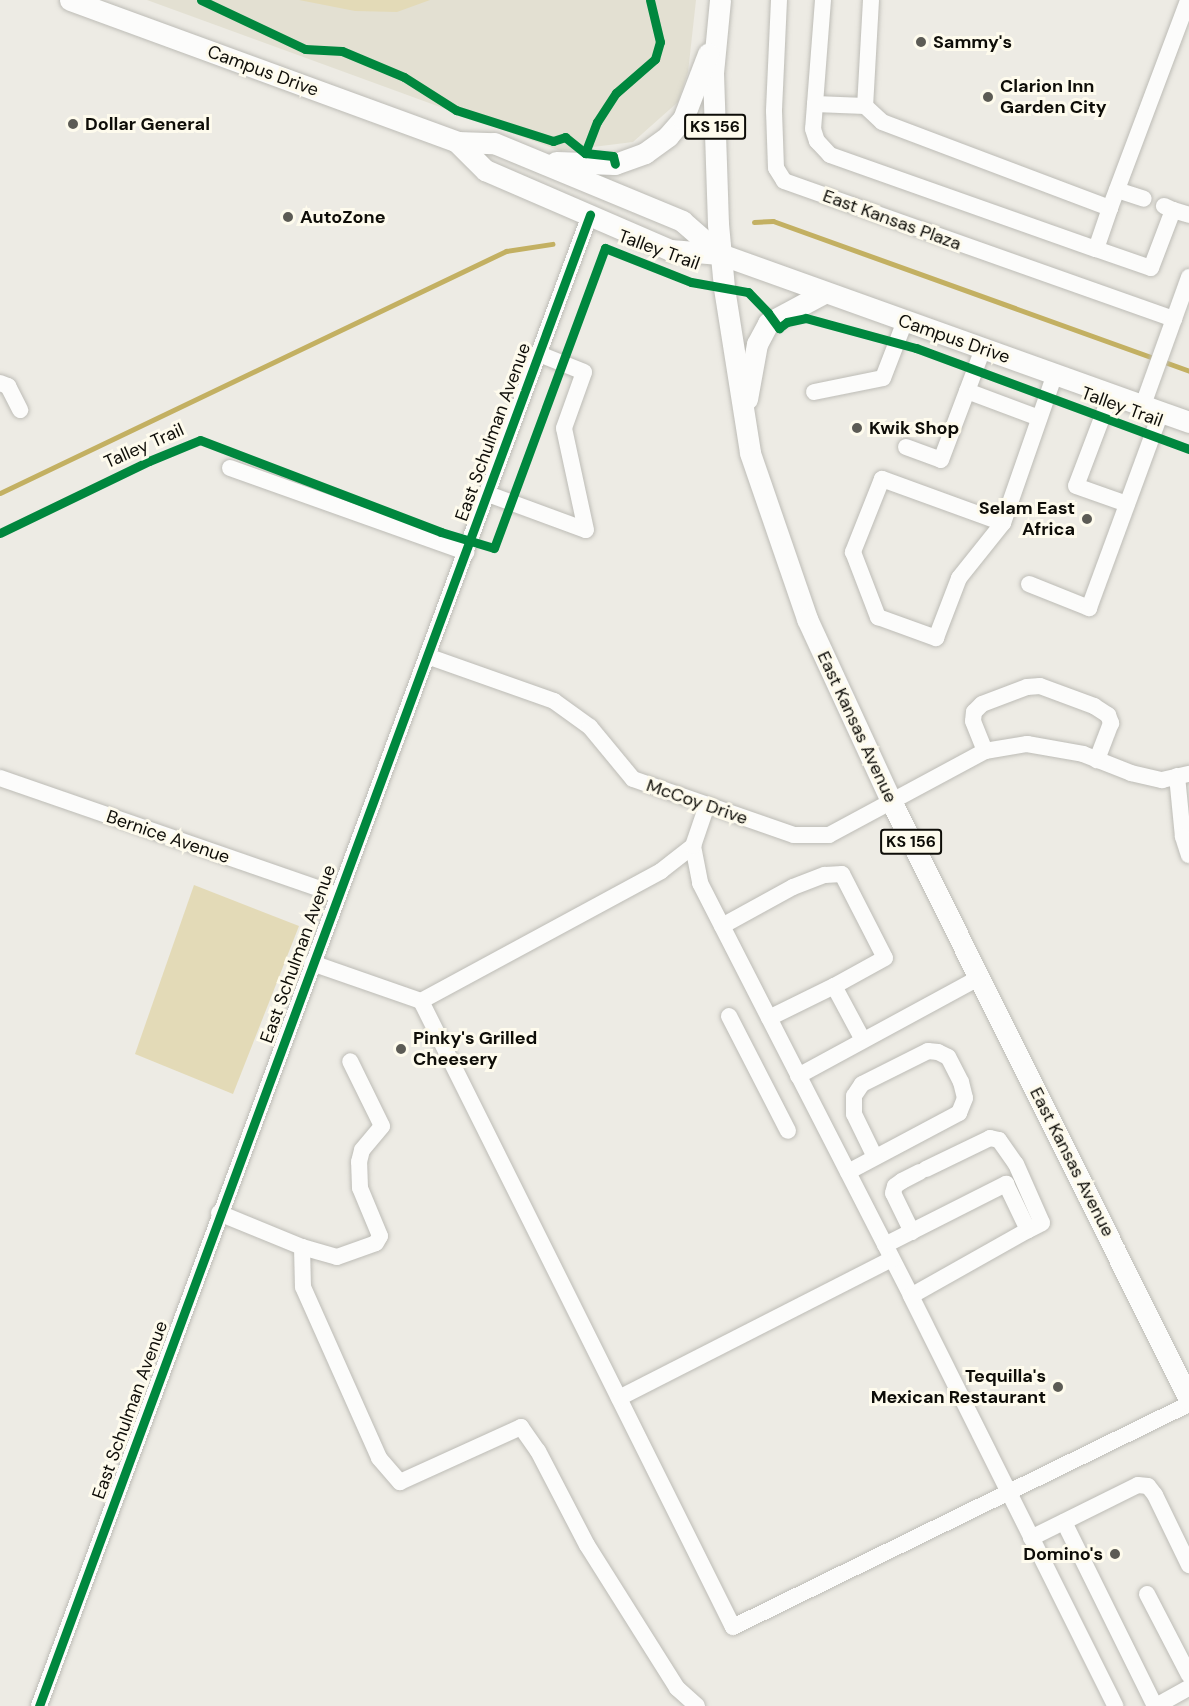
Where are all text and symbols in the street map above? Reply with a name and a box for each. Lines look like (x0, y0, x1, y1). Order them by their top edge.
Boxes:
place label: Sammy's (933, 31, 1012, 53)
marker: Sammy's (914, 35, 928, 49)
street label: Campus Drive (204, 41, 322, 101)
place label: Clarion Inn Garden City (1000, 76, 1107, 118)
marker: Clarion Inn Garden City (981, 90, 995, 104)
place label: Dollar General (85, 113, 210, 135)
road number: KS 156 (684, 114, 746, 140)
marker: Dollar General (66, 117, 80, 131)
street label: East Kansas Plaza (820, 185, 964, 255)
place label: AutoZone (300, 206, 386, 228)
marker: AutoZone (281, 210, 295, 224)
street label: Talley Trail (615, 225, 703, 275)
street label: Campus Drive (895, 310, 1013, 368)
street label: East Schulman Avenue (451, 340, 535, 524)
street label: Talley Trail (1078, 382, 1166, 432)
place label: Kwik Shop (869, 417, 959, 439)
street label: Talley Trail (101, 419, 187, 473)
marker: Kwik Shop (850, 421, 864, 435)
place label: Selam East Africa (979, 498, 1075, 540)
marker: Selam East Africa (1080, 512, 1094, 526)
street label: East Kansas Avenue (812, 648, 902, 806)
street label: McCoy Drive (644, 775, 750, 829)
street label: Bernice Avenue (104, 806, 232, 868)
road number: KS 156 (880, 829, 942, 855)
street label: East Schulman Avenue (256, 862, 340, 1046)
place label: Pinky's Grilled Cheesery (413, 1028, 537, 1070)
marker: Pinky's Grilled Cheesery (394, 1042, 408, 1056)
street label: East Kansas Avenue (1025, 1084, 1119, 1240)
street label: East Schulman Avenue (88, 1318, 172, 1502)
place label: Tequilla's Mexican Restaurant (871, 1366, 1046, 1408)
marker: Tequilla's Mexican Restaurant (1051, 1380, 1065, 1394)
place label: Domino's (1023, 1543, 1103, 1565)
marker: Domino's (1108, 1547, 1122, 1561)

